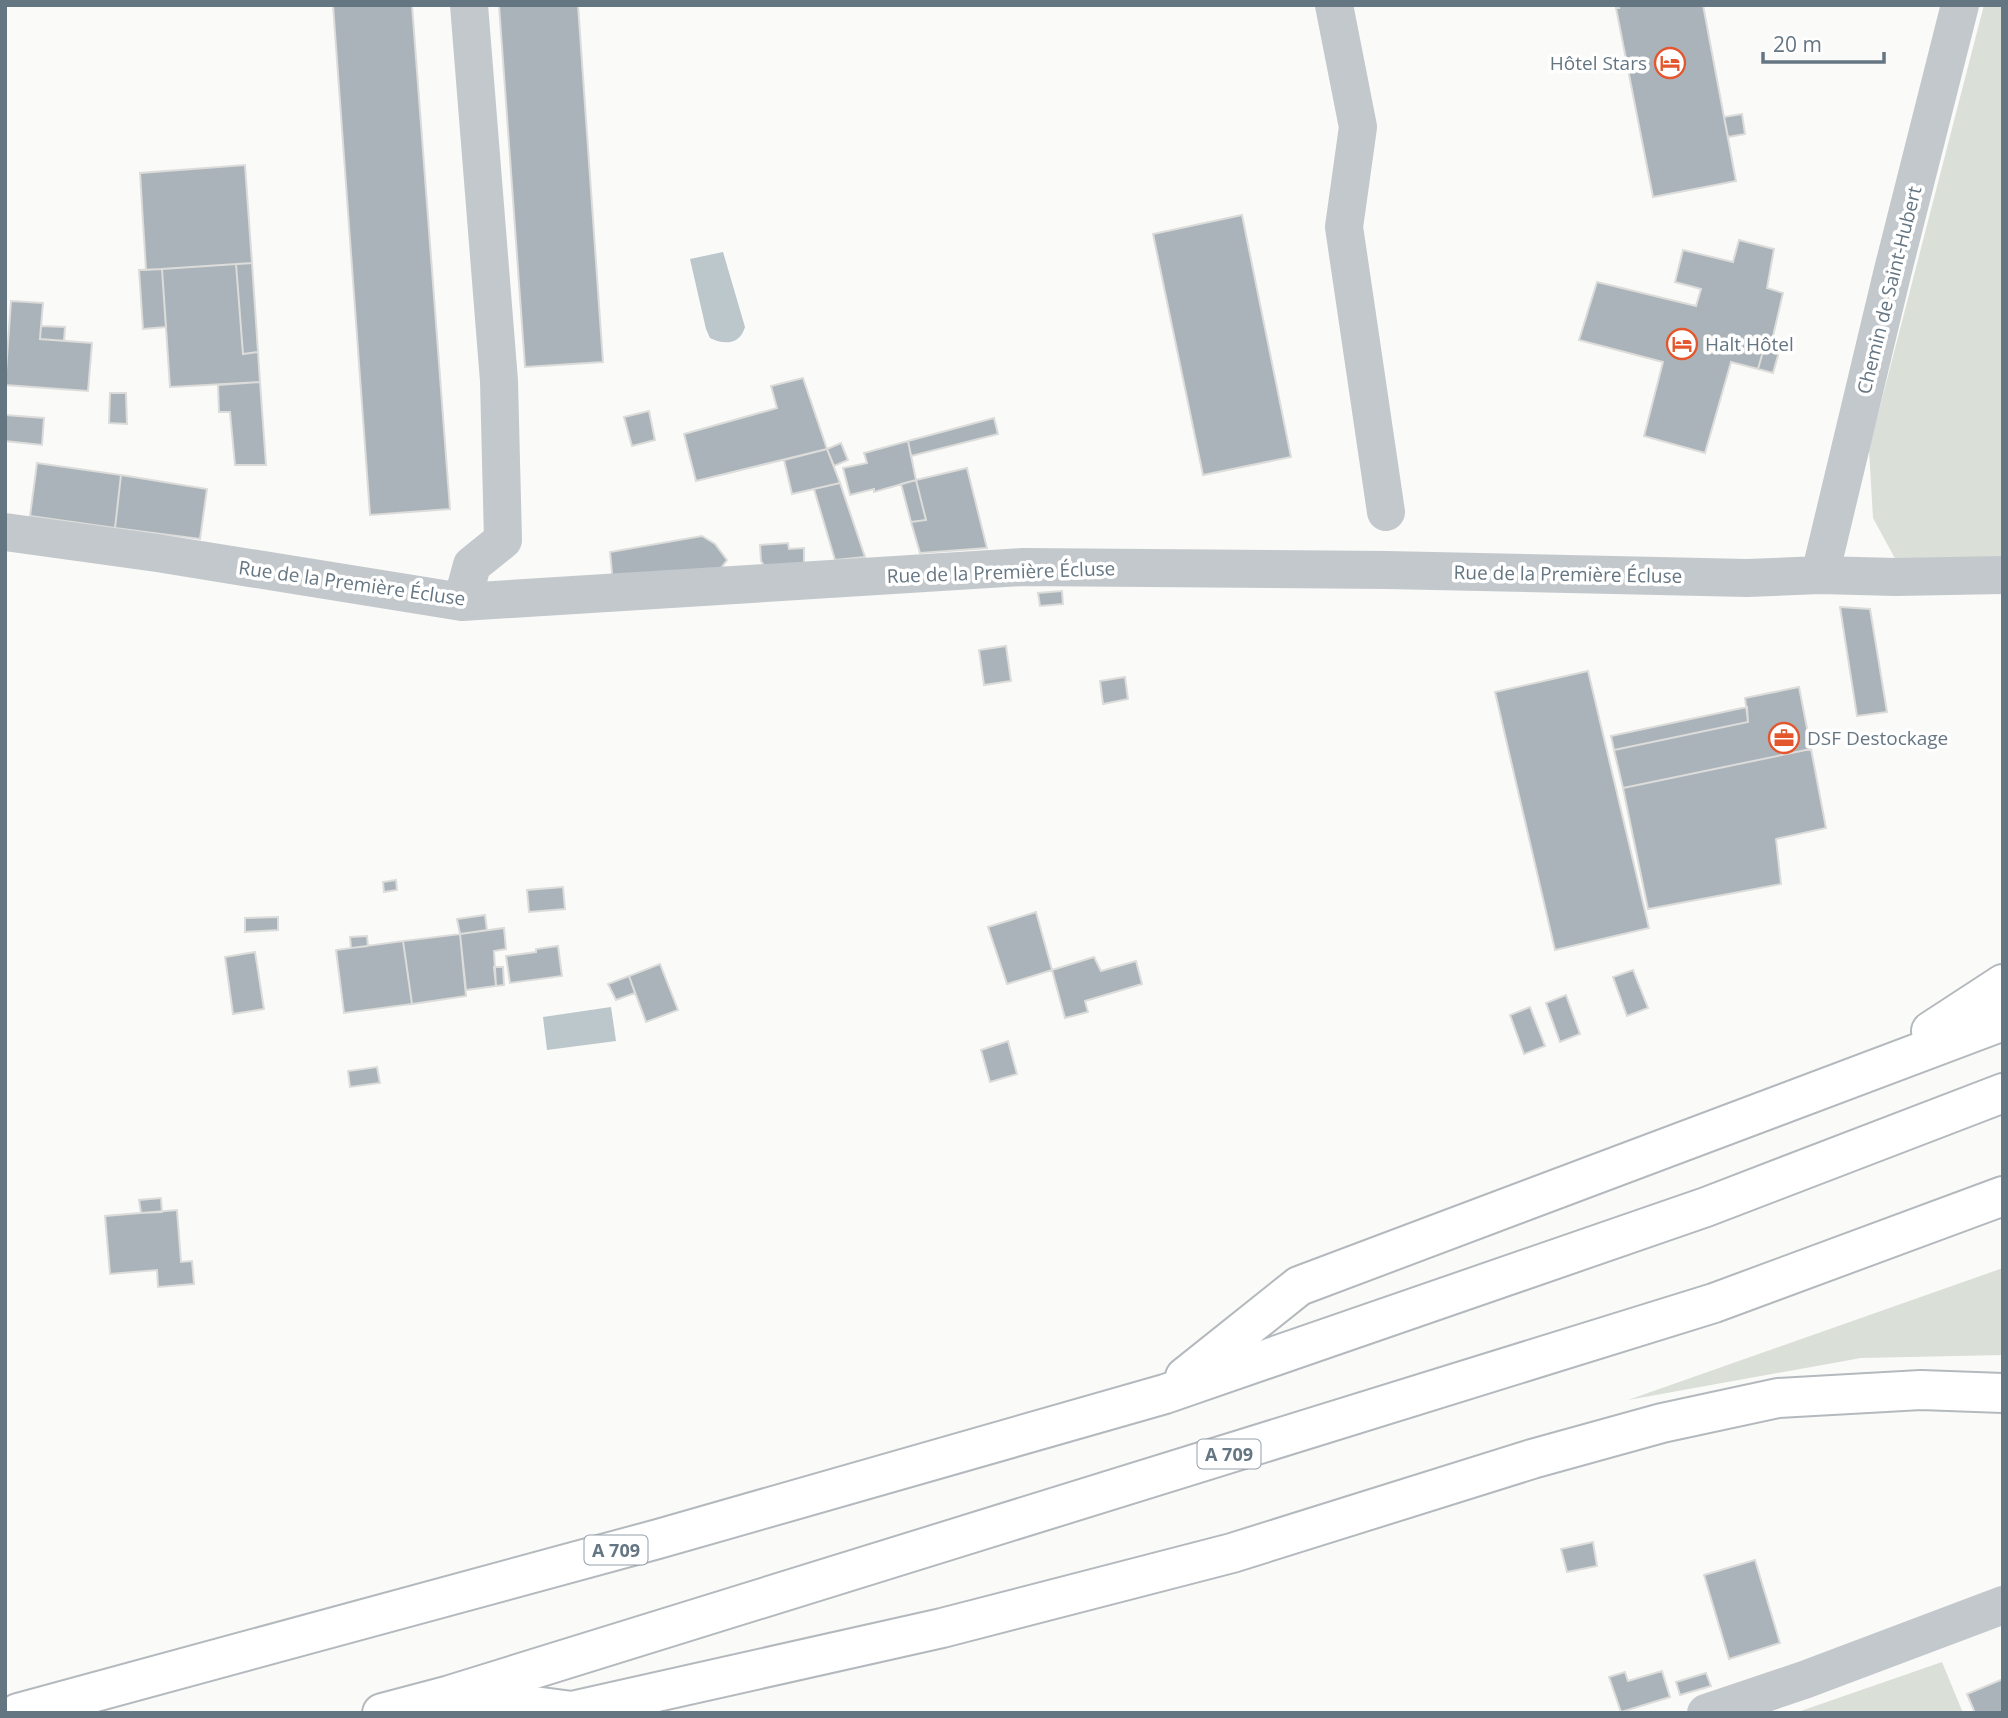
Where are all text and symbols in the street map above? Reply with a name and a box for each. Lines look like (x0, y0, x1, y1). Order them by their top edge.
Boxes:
scale bar (1763, 21, 1884, 65)
text: 20 m (1773, 30, 1822, 58)
hotel icon: Hôtel Stars (1653, 46, 1687, 80)
place label: Hôtel Stars (1550, 50, 1647, 76)
street label: Chemin de Saint-Hubert (1851, 183, 1927, 397)
hotel icon: Halt Hôtel (1665, 327, 1699, 361)
place label: Halt Hôtel (1705, 331, 1794, 357)
street label: Rue de la Première Écluse (237, 554, 467, 612)
street label: Rue de la Première Écluse (886, 555, 1116, 589)
street label: Rue de la Première Écluse (1453, 559, 1683, 589)
office icon: DSF Destockage (1767, 721, 1801, 755)
place label: DSF Destockage (1807, 725, 1948, 751)
road number: A 709 (1198, 1440, 1260, 1469)
road number: A 709 (584, 1535, 648, 1564)

